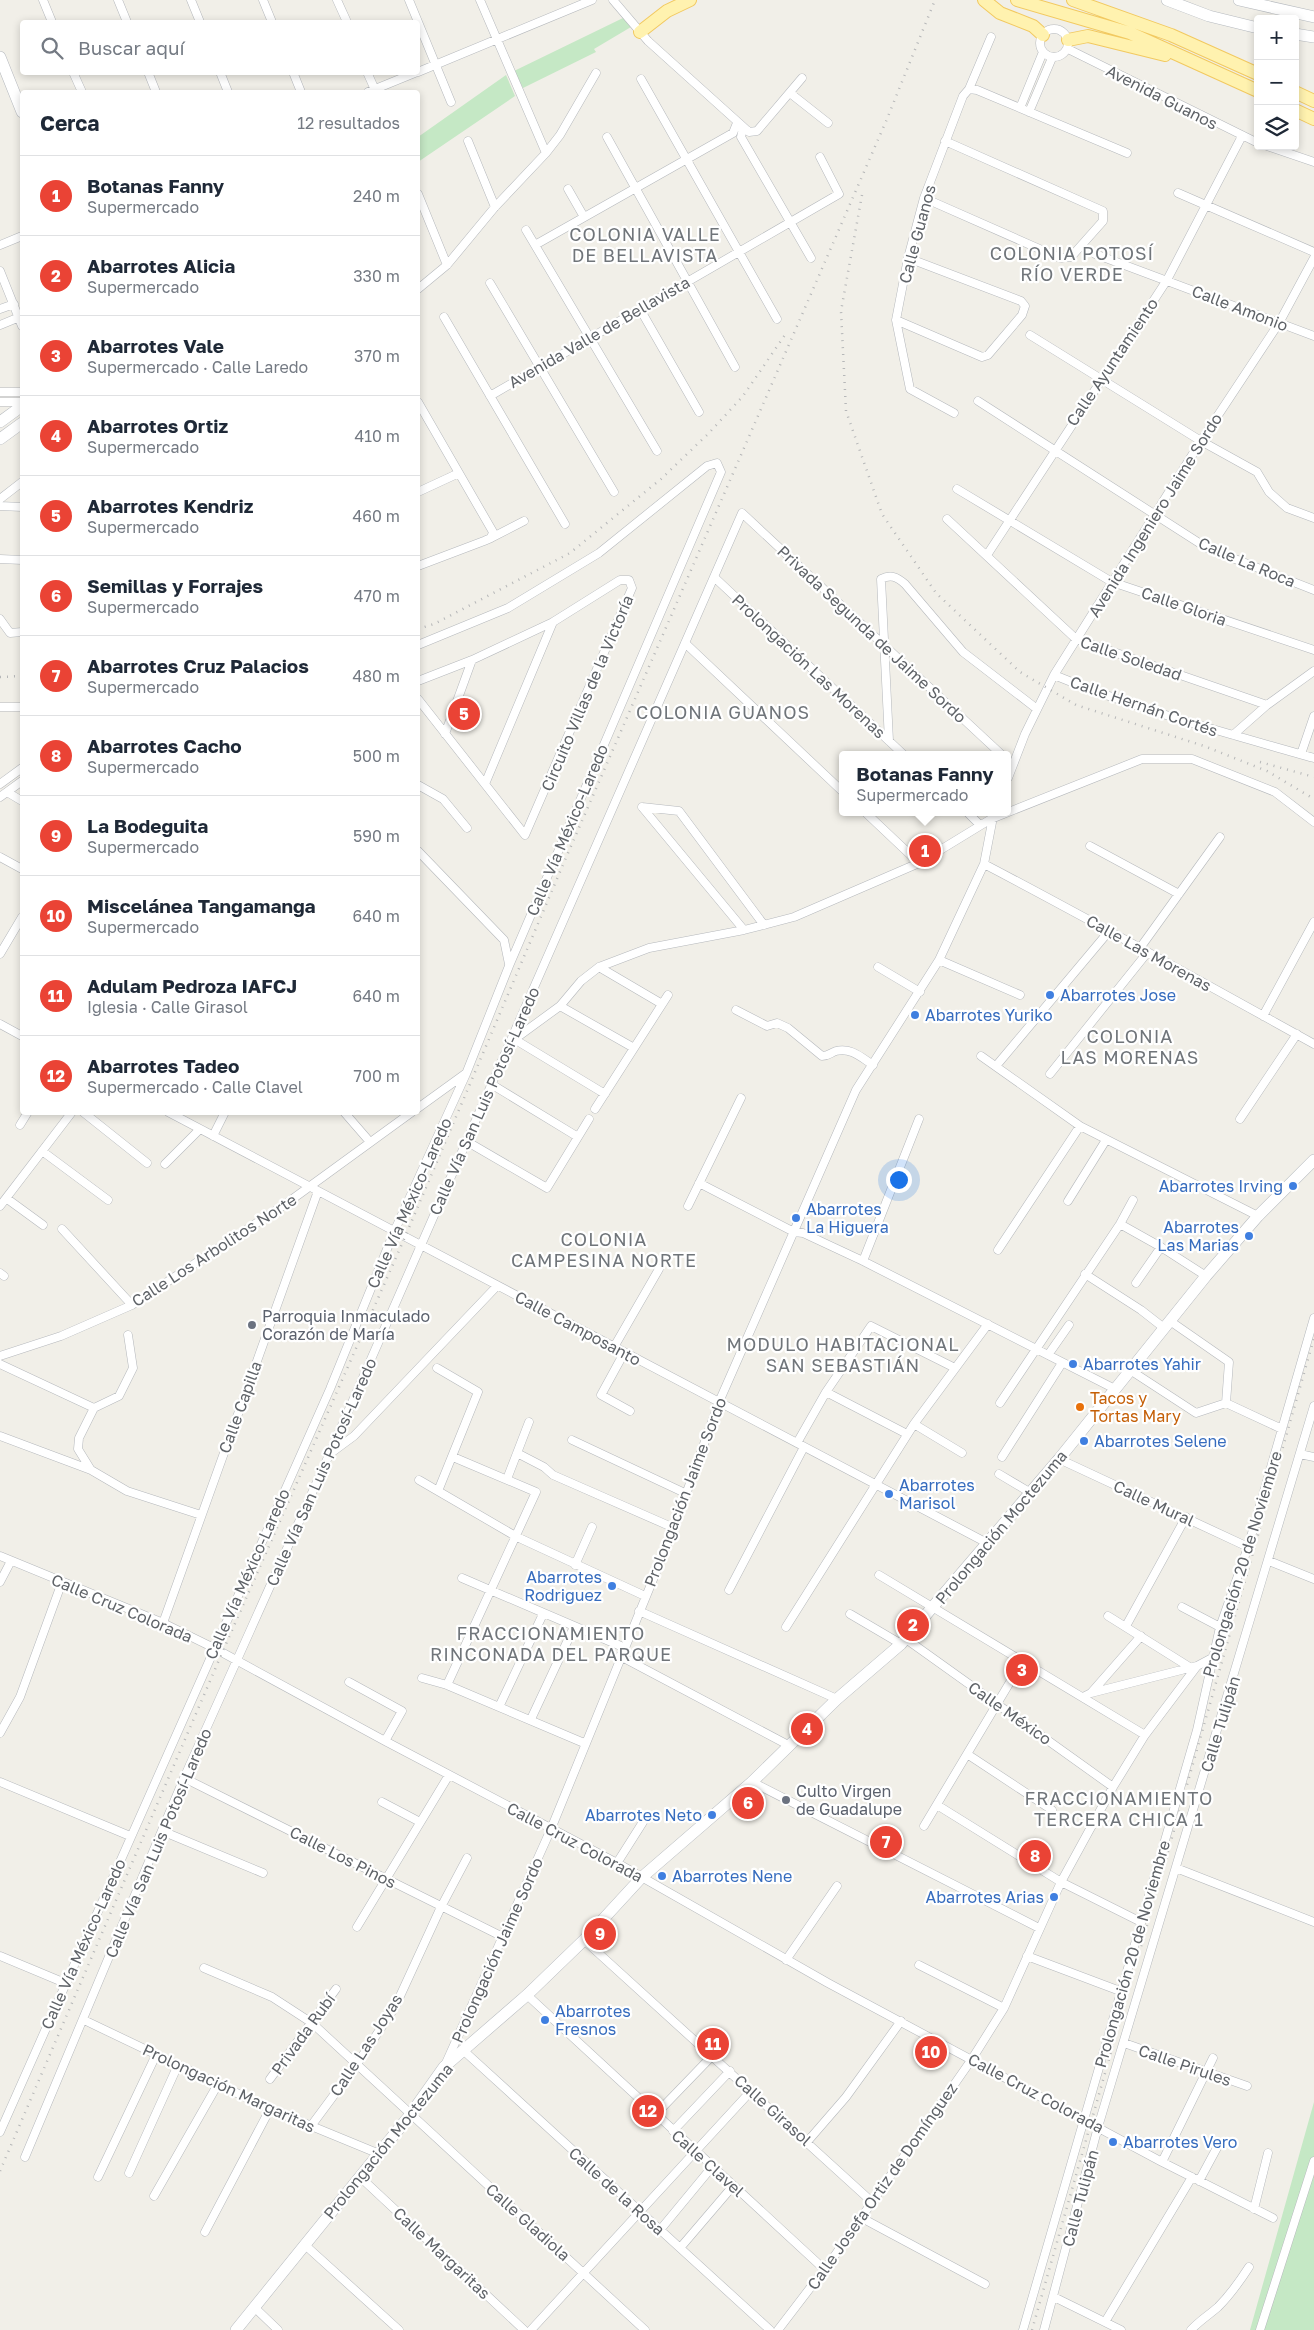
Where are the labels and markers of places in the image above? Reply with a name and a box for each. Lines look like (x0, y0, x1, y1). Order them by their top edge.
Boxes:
pin: 5 (448, 695, 480, 733)
pin: 1 (909, 832, 941, 870)
place label: Abarrotes Jose (1060, 985, 1176, 1005)
marker: Abarrotes Jose (1044, 989, 1056, 1001)
place label: Abarrotes Yuriko (925, 1005, 1053, 1025)
marker: Abarrotes Yuriko (909, 1009, 921, 1021)
place label: Abarrotes Irving (1159, 1176, 1283, 1196)
marker: Abarrotes Irving (1287, 1180, 1299, 1192)
place label: Abarrotes La Higuera (806, 1199, 889, 1237)
marker: Abarrotes La Higuera (790, 1212, 802, 1224)
place label: Abarrotes Las Marias (1157, 1217, 1239, 1255)
marker: Abarrotes Las Marias (1243, 1230, 1255, 1242)
place label: Parroquia Inmaculado Corazón de María (262, 1306, 430, 1344)
marker: Parroquia Inmaculado Corazón de María (246, 1319, 258, 1331)
place label: Abarrotes Yahir (1083, 1354, 1201, 1374)
marker: Abarrotes Yahir (1067, 1358, 1079, 1370)
place label: Tacos y Tortas Mary (1090, 1388, 1181, 1426)
marker: Tacos y Tortas Mary (1074, 1401, 1086, 1413)
place label: Abarrotes Selene (1094, 1431, 1227, 1451)
marker: Abarrotes Selene (1078, 1435, 1090, 1447)
place label: Abarrotes Marisol (899, 1475, 975, 1513)
marker: Abarrotes Marisol (883, 1488, 895, 1500)
place label: Abarrotes Rodriguez (524, 1567, 602, 1605)
marker: Abarrotes Rodriguez (606, 1580, 618, 1592)
pin: 2 (897, 1606, 929, 1644)
pin: 3 (1006, 1651, 1038, 1689)
pin: 4 (791, 1710, 823, 1748)
place label: Culto Virgen de Guadalupe (796, 1781, 902, 1819)
pin: 6 (732, 1784, 764, 1822)
marker: Culto Virgen de Guadalupe (780, 1794, 792, 1806)
place label: Abarrotes Neto (585, 1805, 702, 1825)
marker: Abarrotes Neto (706, 1809, 718, 1821)
pin: 7 (870, 1823, 902, 1861)
pin: 8 (1019, 1837, 1051, 1875)
place label: Abarrotes Nene (672, 1866, 792, 1886)
marker: Abarrotes Nene (656, 1870, 668, 1882)
place label: Abarrotes Arias (926, 1887, 1044, 1907)
marker: Abarrotes Arias (1048, 1891, 1060, 1903)
pin: 9 (584, 1915, 616, 1953)
place label: Abarrotes Fresnos (555, 2001, 631, 2039)
marker: Abarrotes Fresnos (539, 2014, 551, 2026)
pin: 11 (697, 2025, 729, 2063)
pin: 10 (915, 2033, 947, 2071)
pin: 12 (632, 2092, 664, 2130)
place label: Abarrotes Vero (1123, 2132, 1237, 2152)
marker: Abarrotes Vero (1107, 2136, 1119, 2148)

